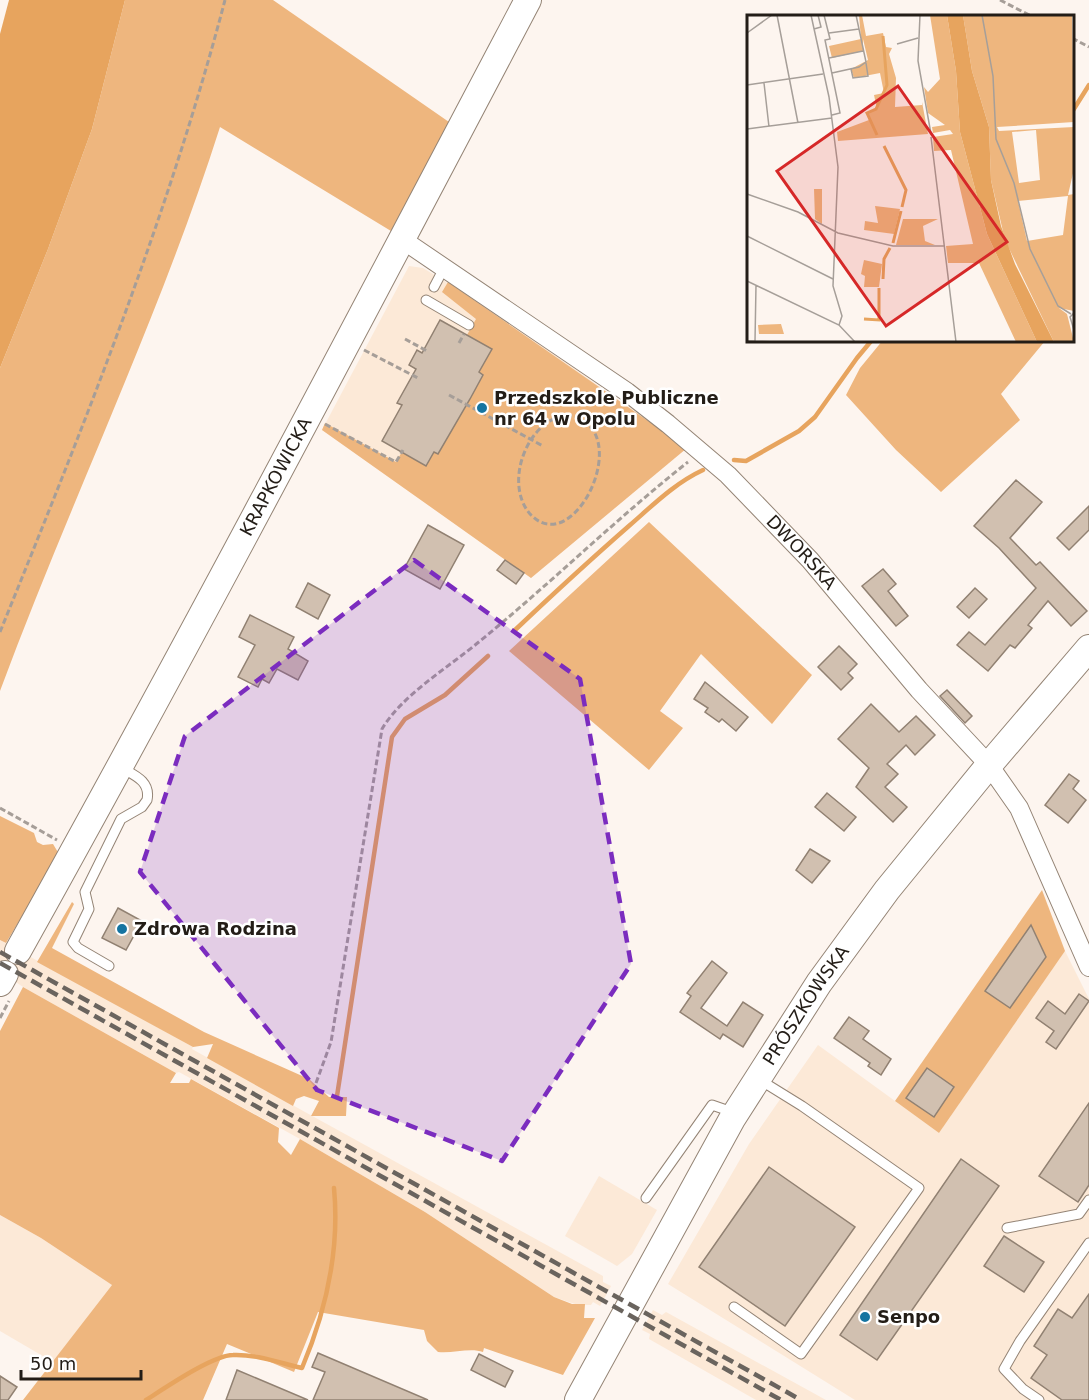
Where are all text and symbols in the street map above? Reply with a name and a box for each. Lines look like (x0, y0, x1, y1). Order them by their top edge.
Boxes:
inset map (747, 15, 1074, 342)
place label: Przedszkole Publiczne nr 64 w Opolu (494, 387, 719, 429)
marker: Przedszkole Publiczne nr 64 w Opolu (475, 401, 489, 415)
street label: KRAPKOWICKA (235, 413, 316, 539)
street label: DWORSKA (762, 510, 842, 594)
place label: Zdrowa Rodzina (134, 918, 297, 939)
marker: Zdrowa Rodzina (115, 922, 129, 936)
street label: PRÓSZKOWSKA (758, 941, 853, 1069)
place label: Senpo (877, 1306, 940, 1327)
marker: Senpo (858, 1310, 872, 1324)
scale bar (21, 1343, 141, 1381)
text: 50 m (30, 1353, 76, 1374)

